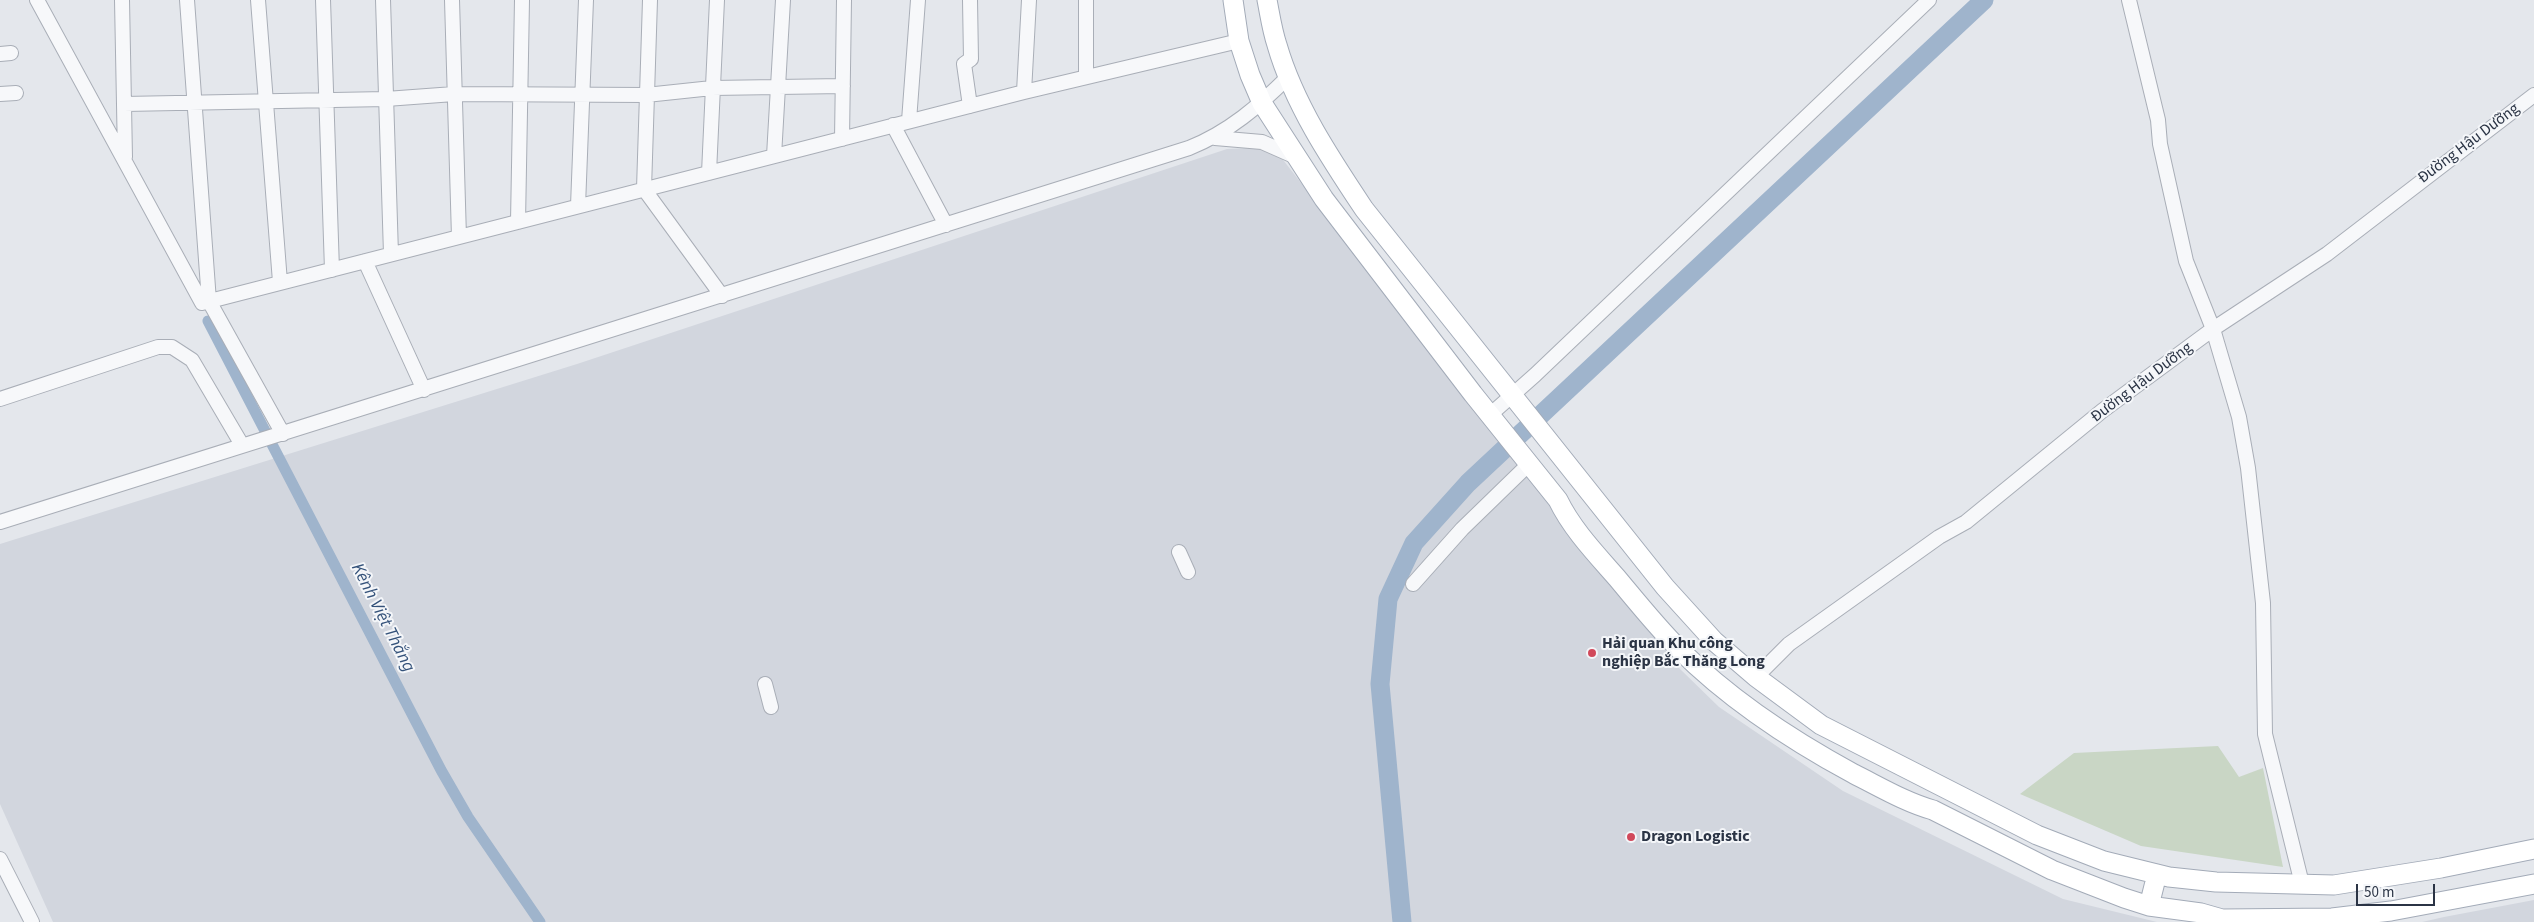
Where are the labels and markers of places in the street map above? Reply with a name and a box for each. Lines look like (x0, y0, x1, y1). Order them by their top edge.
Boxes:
place label: Hải quan Khu công nghiệp Bắc Thăng Long (1602, 634, 1765, 672)
marker: Hải quan Khu công nghiệp Bắc Thăng Long (1586, 647, 1598, 659)
place label: Dragon Logistic (1641, 827, 1750, 847)
marker: Dragon Logistic (1625, 831, 1637, 843)

